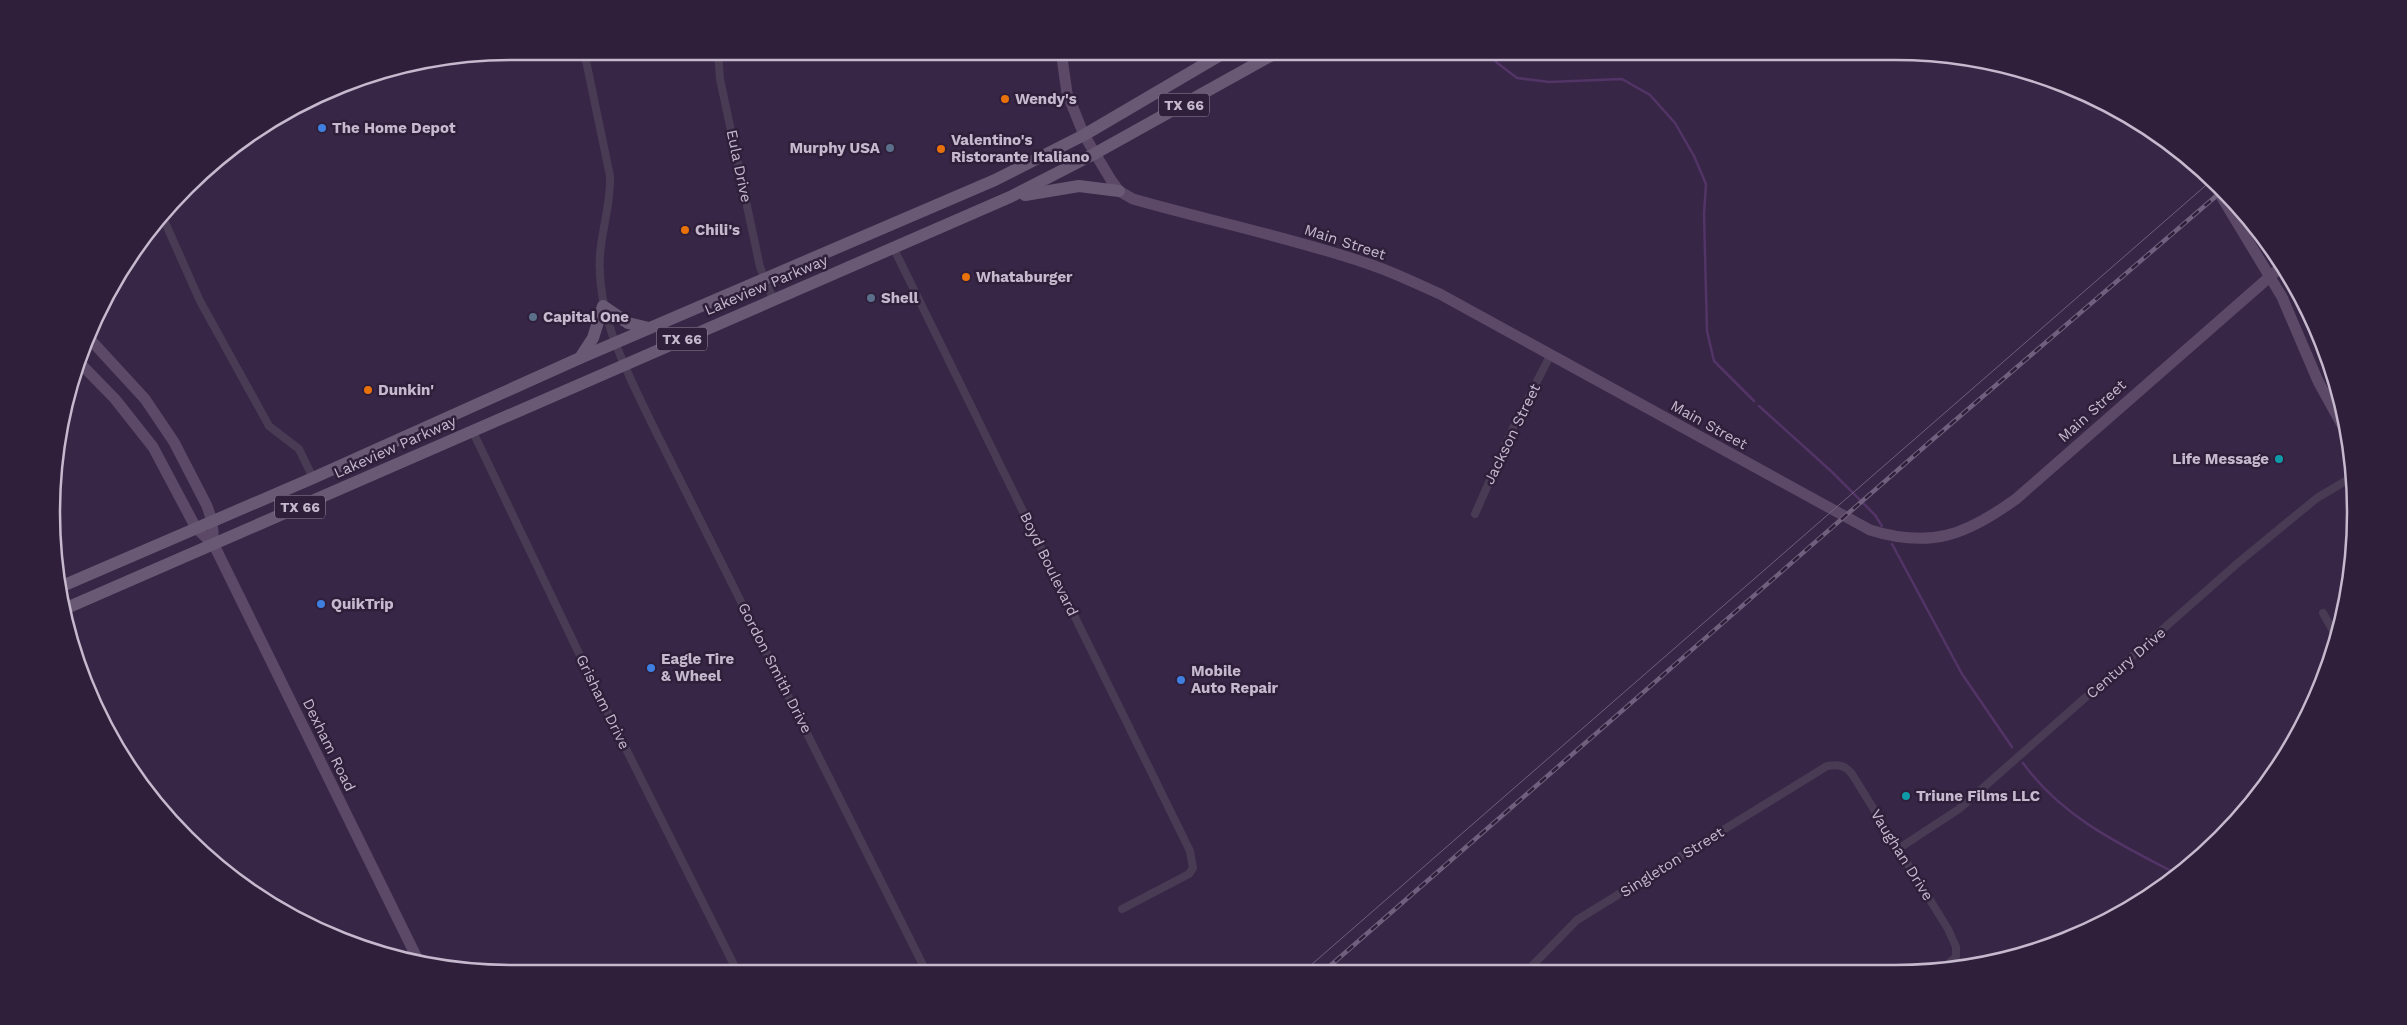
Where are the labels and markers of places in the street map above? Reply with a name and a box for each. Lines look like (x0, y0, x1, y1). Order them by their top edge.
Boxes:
place label: Wendy's (1015, 90, 1077, 108)
marker: Wendy's (999, 93, 1011, 105)
place label: The Home Depot (332, 119, 456, 137)
marker: The Home Depot (316, 122, 328, 134)
place label: Valentino's Ristorante Italiano (951, 131, 1089, 166)
place label: Murphy USA (789, 139, 881, 157)
marker: Murphy USA (884, 142, 896, 154)
marker: Valentino's Ristorante Italiano (935, 143, 947, 155)
place label: Chili's (695, 221, 740, 239)
marker: Chili's (679, 224, 691, 236)
place label: Whataburger (976, 268, 1073, 286)
marker: Whataburger (960, 271, 972, 283)
place label: Shell (881, 289, 919, 307)
marker: Shell (865, 292, 877, 304)
place label: Capital One (543, 308, 629, 326)
marker: Capital One (527, 311, 539, 323)
place label: Dunkin' (378, 381, 434, 399)
marker: Dunkin' (362, 384, 374, 396)
place label: Life Message (2172, 450, 2269, 468)
marker: Life Message (2273, 453, 2285, 465)
place label: QuikTrip (331, 595, 394, 613)
marker: QuikTrip (315, 598, 327, 610)
place label: Eagle Tire & Wheel (661, 650, 735, 685)
marker: Eagle Tire & Wheel (645, 662, 657, 674)
place label: Mobile Auto Repair (1191, 662, 1279, 697)
marker: Mobile Auto Repair (1175, 674, 1187, 686)
place label: Triune Films LLC (1916, 787, 2040, 805)
marker: Triune Films LLC (1900, 790, 1912, 802)

